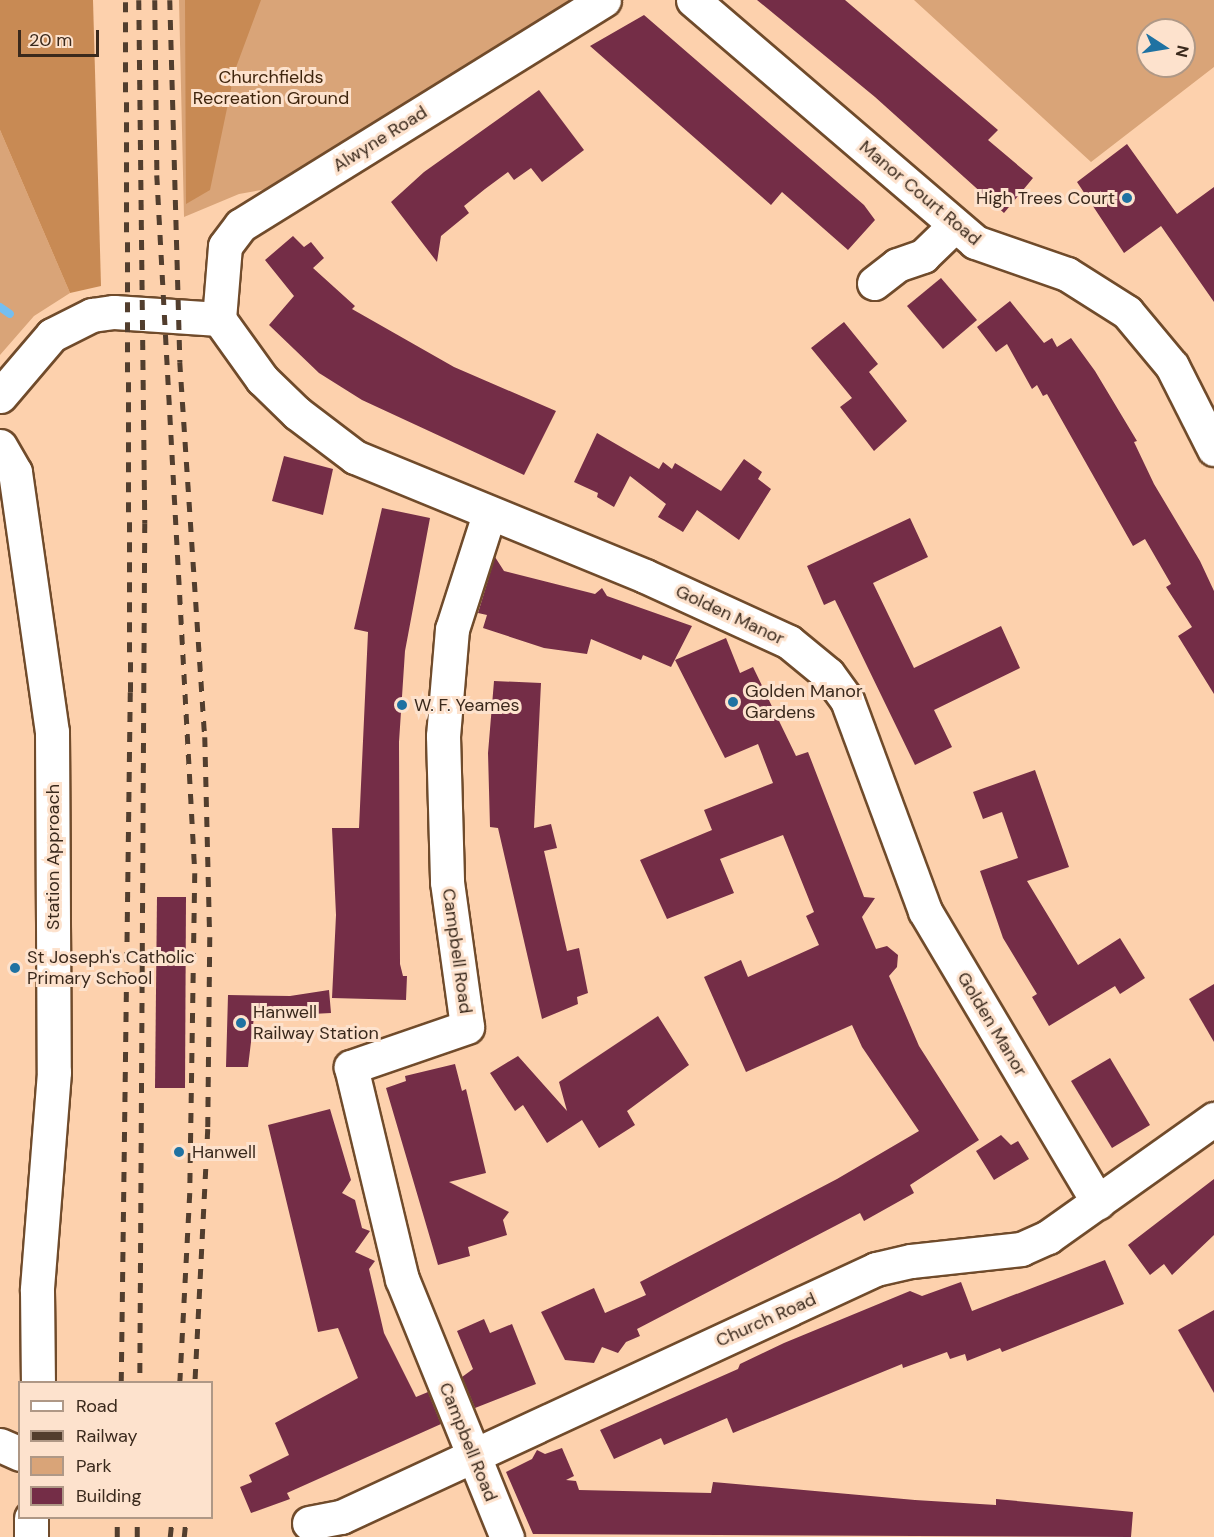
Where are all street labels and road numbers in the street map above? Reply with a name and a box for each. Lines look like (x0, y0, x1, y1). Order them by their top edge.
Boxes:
street label: Alwyne Road (329, 102, 431, 176)
street label: Manor Court Road (855, 136, 985, 250)
street label: Golden Manor (672, 580, 788, 650)
street label: Station Approach (42, 784, 64, 930)
street label: Campbell Road (438, 887, 476, 1015)
street label: Golden Manor (952, 968, 1032, 1080)
street label: Church Road (713, 1288, 819, 1352)
street label: Campbell Road (434, 1379, 502, 1505)

